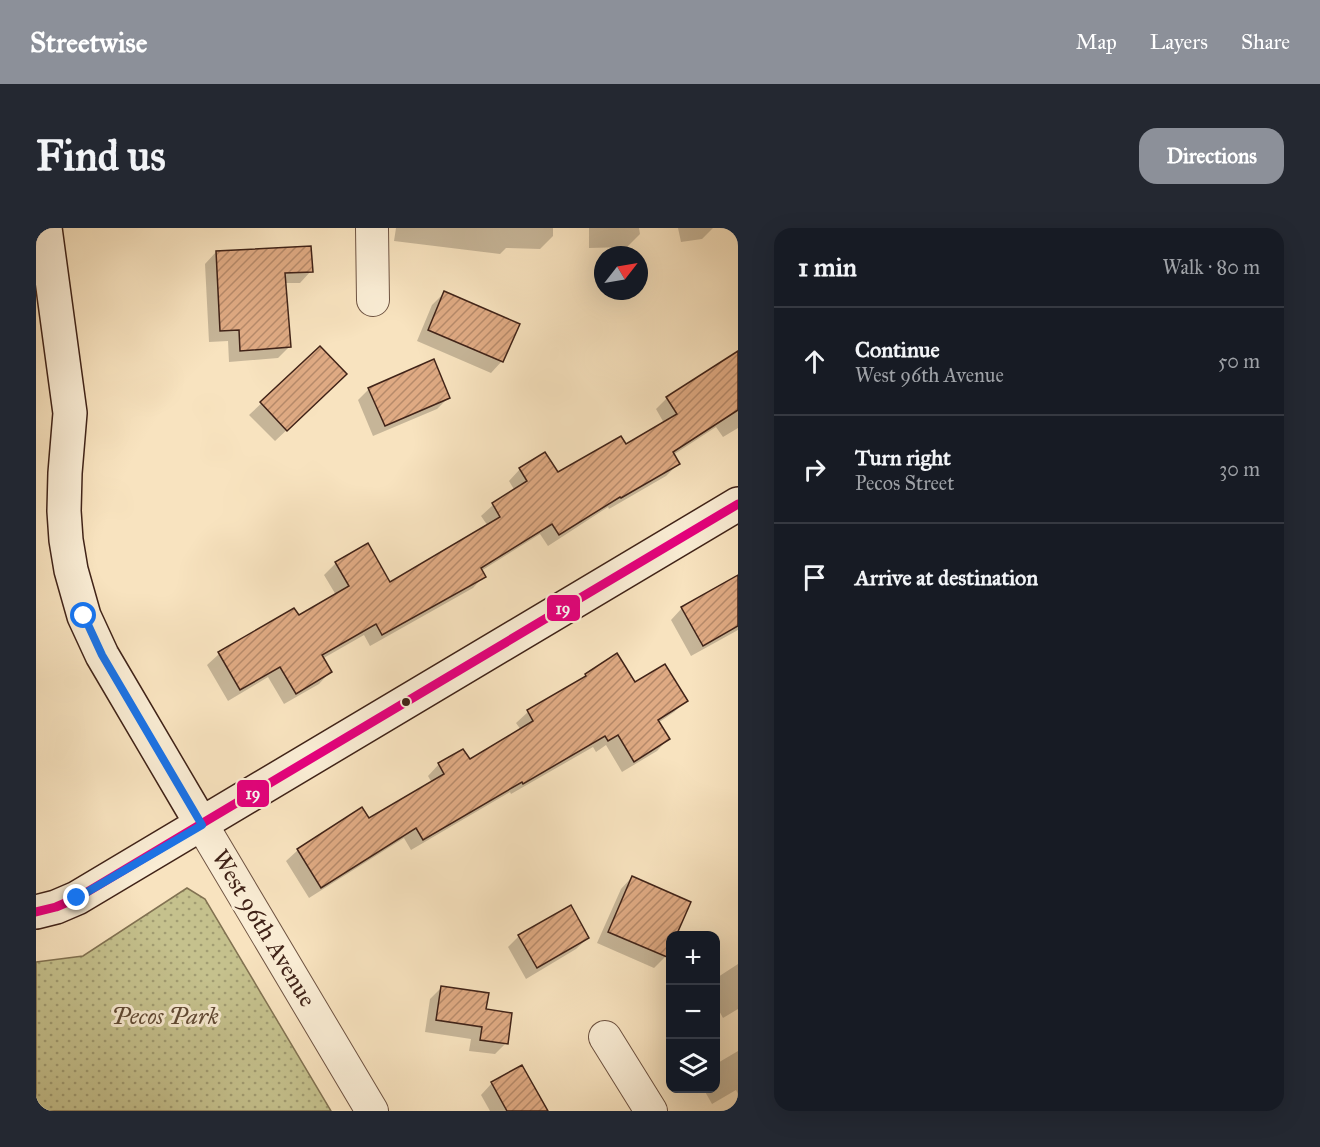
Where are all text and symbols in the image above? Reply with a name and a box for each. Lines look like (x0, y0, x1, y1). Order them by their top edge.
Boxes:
text: Streetwise (30, 25, 147, 60)
text: Map (1076, 29, 1117, 55)
text: Layers (1150, 29, 1208, 55)
text: Share (1241, 29, 1290, 55)
button: Directions (1139, 128, 1284, 184)
text: Find us (36, 130, 166, 182)
north arrow (594, 246, 648, 300)
text: 1 min (798, 251, 857, 283)
text: Walk · 80 m (1162, 255, 1260, 279)
text: Continue (855, 336, 940, 363)
icon: ahead (798, 345, 831, 378)
text: 50 m (1218, 349, 1260, 373)
text: West 96th Avenue (855, 363, 1004, 387)
text: Turn right (855, 444, 951, 471)
icon: right (798, 453, 831, 486)
text: 30 m (1219, 457, 1260, 481)
text: Pecos Street (855, 471, 954, 495)
icon: arrive (798, 561, 831, 594)
text: Arrive at destination (855, 564, 1038, 591)
line badge: 19 (546, 594, 581, 622)
text: 19 (556, 599, 570, 619)
route start (70, 602, 96, 628)
unlabelled marker (400, 696, 412, 708)
line badge: 19 (236, 779, 270, 808)
text: 19 (246, 784, 260, 804)
street label: West 96th Avenue (205, 844, 323, 1012)
route end (63, 884, 89, 910)
map controls (666, 931, 720, 1093)
button: + (666, 931, 720, 985)
button: − (666, 985, 720, 1039)
park label: Pecos Park (111, 1001, 219, 1031)
button: layers (666, 1039, 720, 1093)

